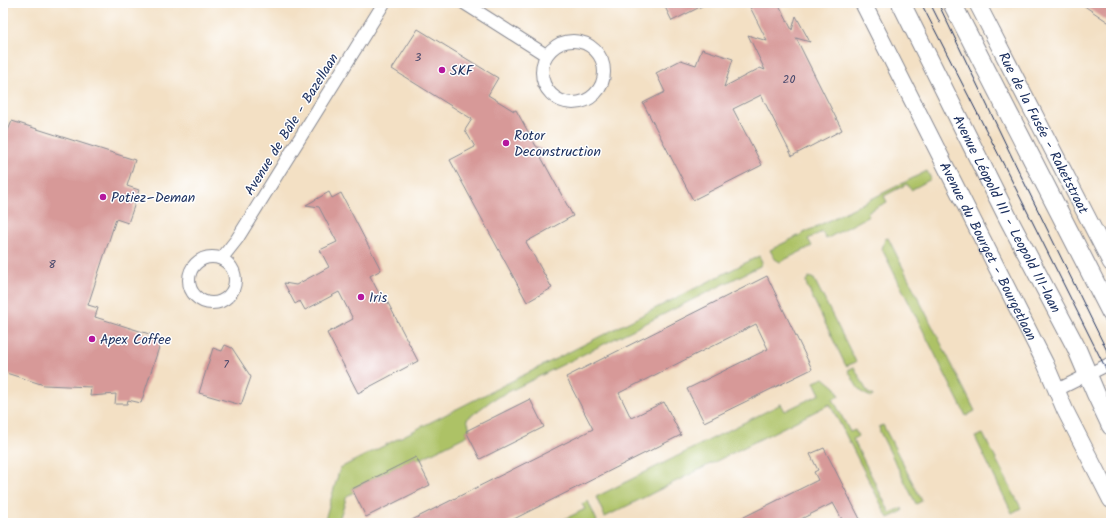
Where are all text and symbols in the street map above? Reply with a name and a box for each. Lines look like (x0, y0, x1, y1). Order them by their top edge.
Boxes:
house number: 3 (415, 48, 422, 67)
street label: Avenue de Bâle - Bazellaan (239, 49, 345, 200)
street label: Rue de la Fusée - Raketstraat (992, 49, 1094, 218)
place label: SKF (450, 60, 475, 82)
marker: SKF (437, 65, 447, 75)
house number: 20 (783, 70, 795, 89)
street label: Avenue Léopold III - Leopold III-laan (946, 111, 1066, 317)
place label: Rotor Deconstruction (514, 125, 601, 163)
marker: Rotor Deconstruction (501, 138, 511, 148)
street label: Avenue du Bourget - Bourgetlaan (933, 158, 1042, 345)
place label: Potiez–Deman (111, 187, 195, 209)
marker: Potiez–Deman (98, 192, 108, 202)
house number: 8 (48, 255, 56, 274)
place label: Iris (369, 287, 387, 309)
marker: Iris (356, 292, 366, 302)
place label: Apex Coffee (100, 329, 172, 351)
marker: Apex Coffee (87, 334, 97, 344)
house number: 7 (223, 355, 229, 374)

